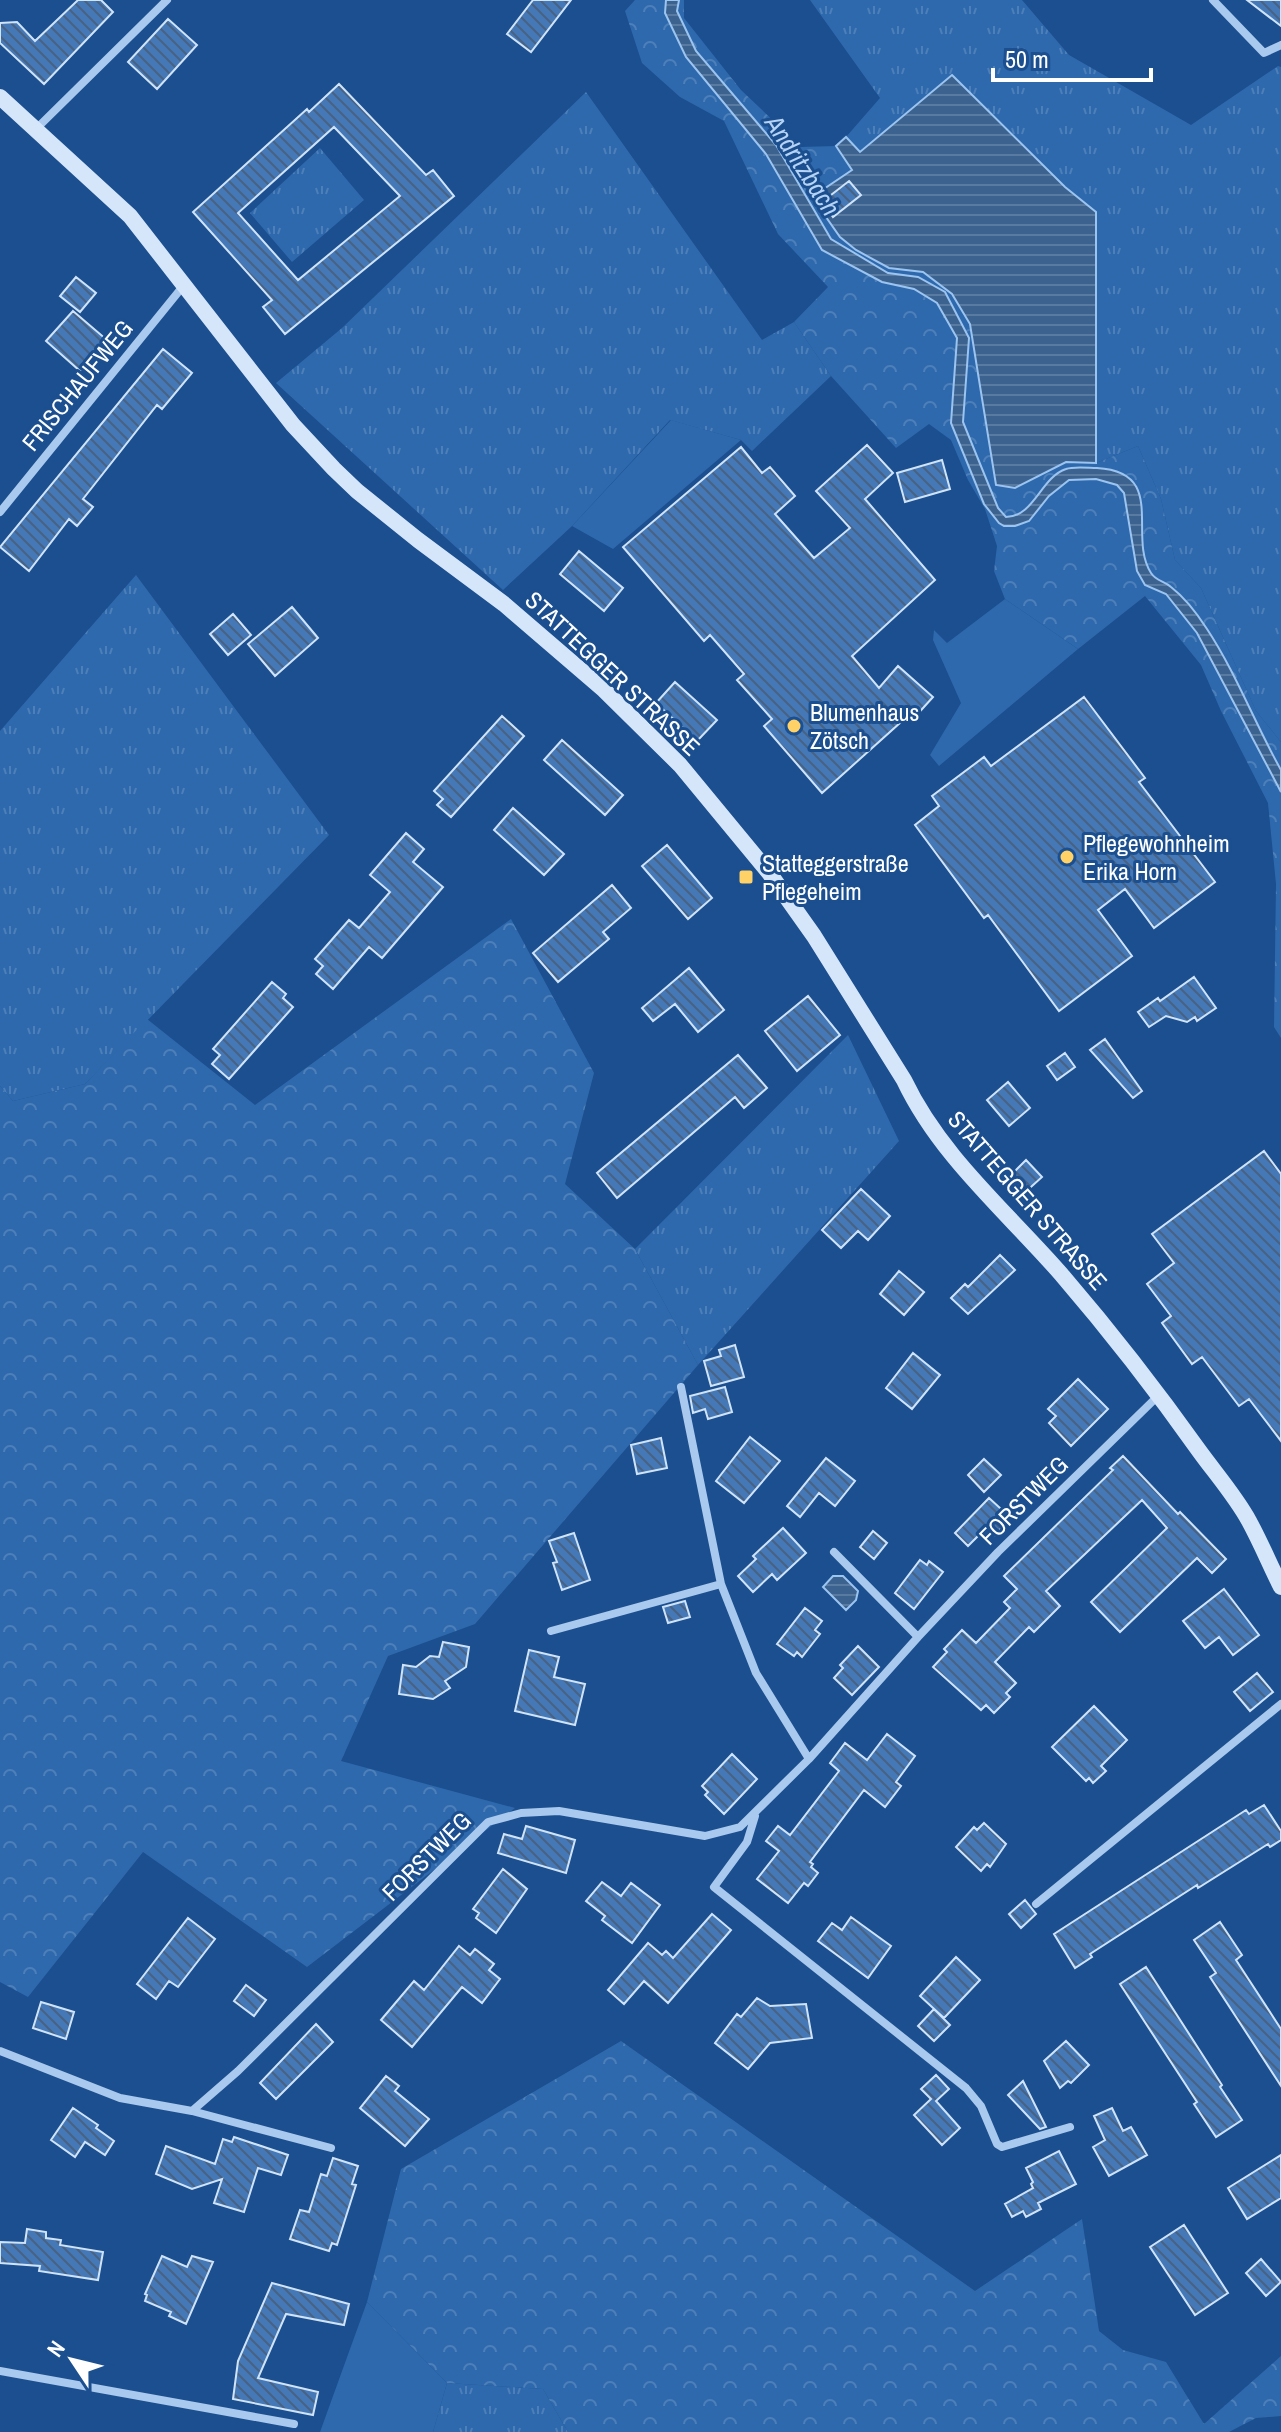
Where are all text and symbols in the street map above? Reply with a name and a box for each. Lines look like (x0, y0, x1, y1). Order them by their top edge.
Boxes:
scale bar (993, 32, 1151, 82)
text: 50 m (1005, 43, 1049, 75)
water label: Andritzbach (757, 107, 849, 222)
street label: FRISCHAUFWEG (14, 313, 140, 457)
street label: STATTEGGER STRASSE (519, 584, 707, 762)
place label: Blumenhaus Zötsch (810, 696, 919, 756)
marker: Blumenhaus Zötsch (785, 717, 803, 735)
place label: Pflegewohnheim Erika Horn (1083, 827, 1230, 887)
place label: Statteggerstraße Pflegeheim (762, 847, 909, 907)
marker: Pflegewohnheim Erika Horn (1058, 848, 1076, 866)
marker: Statteggerstraße Pflegeheim (737, 868, 755, 886)
street label: STATTEGGER STRASSE (941, 1104, 1115, 1296)
street label: FORSTWEG (971, 1448, 1075, 1552)
street label: FORSTWEG (374, 1804, 478, 1908)
north arrow (32, 2320, 112, 2400)
text: N (40, 2335, 72, 2362)

